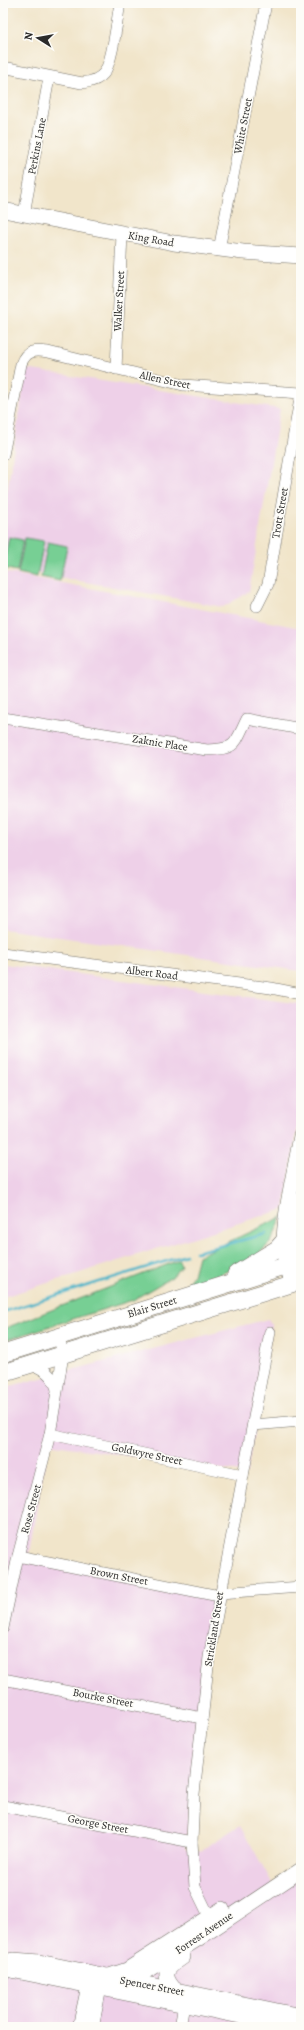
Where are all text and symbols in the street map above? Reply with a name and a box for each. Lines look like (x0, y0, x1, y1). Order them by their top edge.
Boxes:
north arrow (18, 18, 58, 58)
text: N (21, 31, 37, 42)
street label: White Street (230, 96, 256, 156)
street label: Perkins Lane (24, 116, 50, 176)
street label: King Road (127, 228, 175, 250)
street label: Walker Street (110, 270, 128, 333)
street label: Allen Street (137, 367, 192, 393)
street label: Trott Street (268, 486, 292, 540)
street label: Zaknic Place (131, 731, 189, 755)
street label: Albert Road (124, 962, 179, 984)
street label: Blair Street (125, 1292, 179, 1322)
street label: Goldwyre Street (110, 1439, 184, 1469)
street label: Rose Street (17, 1482, 45, 1535)
street label: Brown Street (89, 1563, 150, 1589)
street label: Strickland Street (201, 1590, 227, 1668)
street label: Bourke Street (71, 1685, 135, 1711)
street label: George Street (66, 1811, 130, 1837)
street label: Forrest Avenue (172, 1908, 236, 1958)
street label: Spencer Street (118, 1972, 186, 2000)

